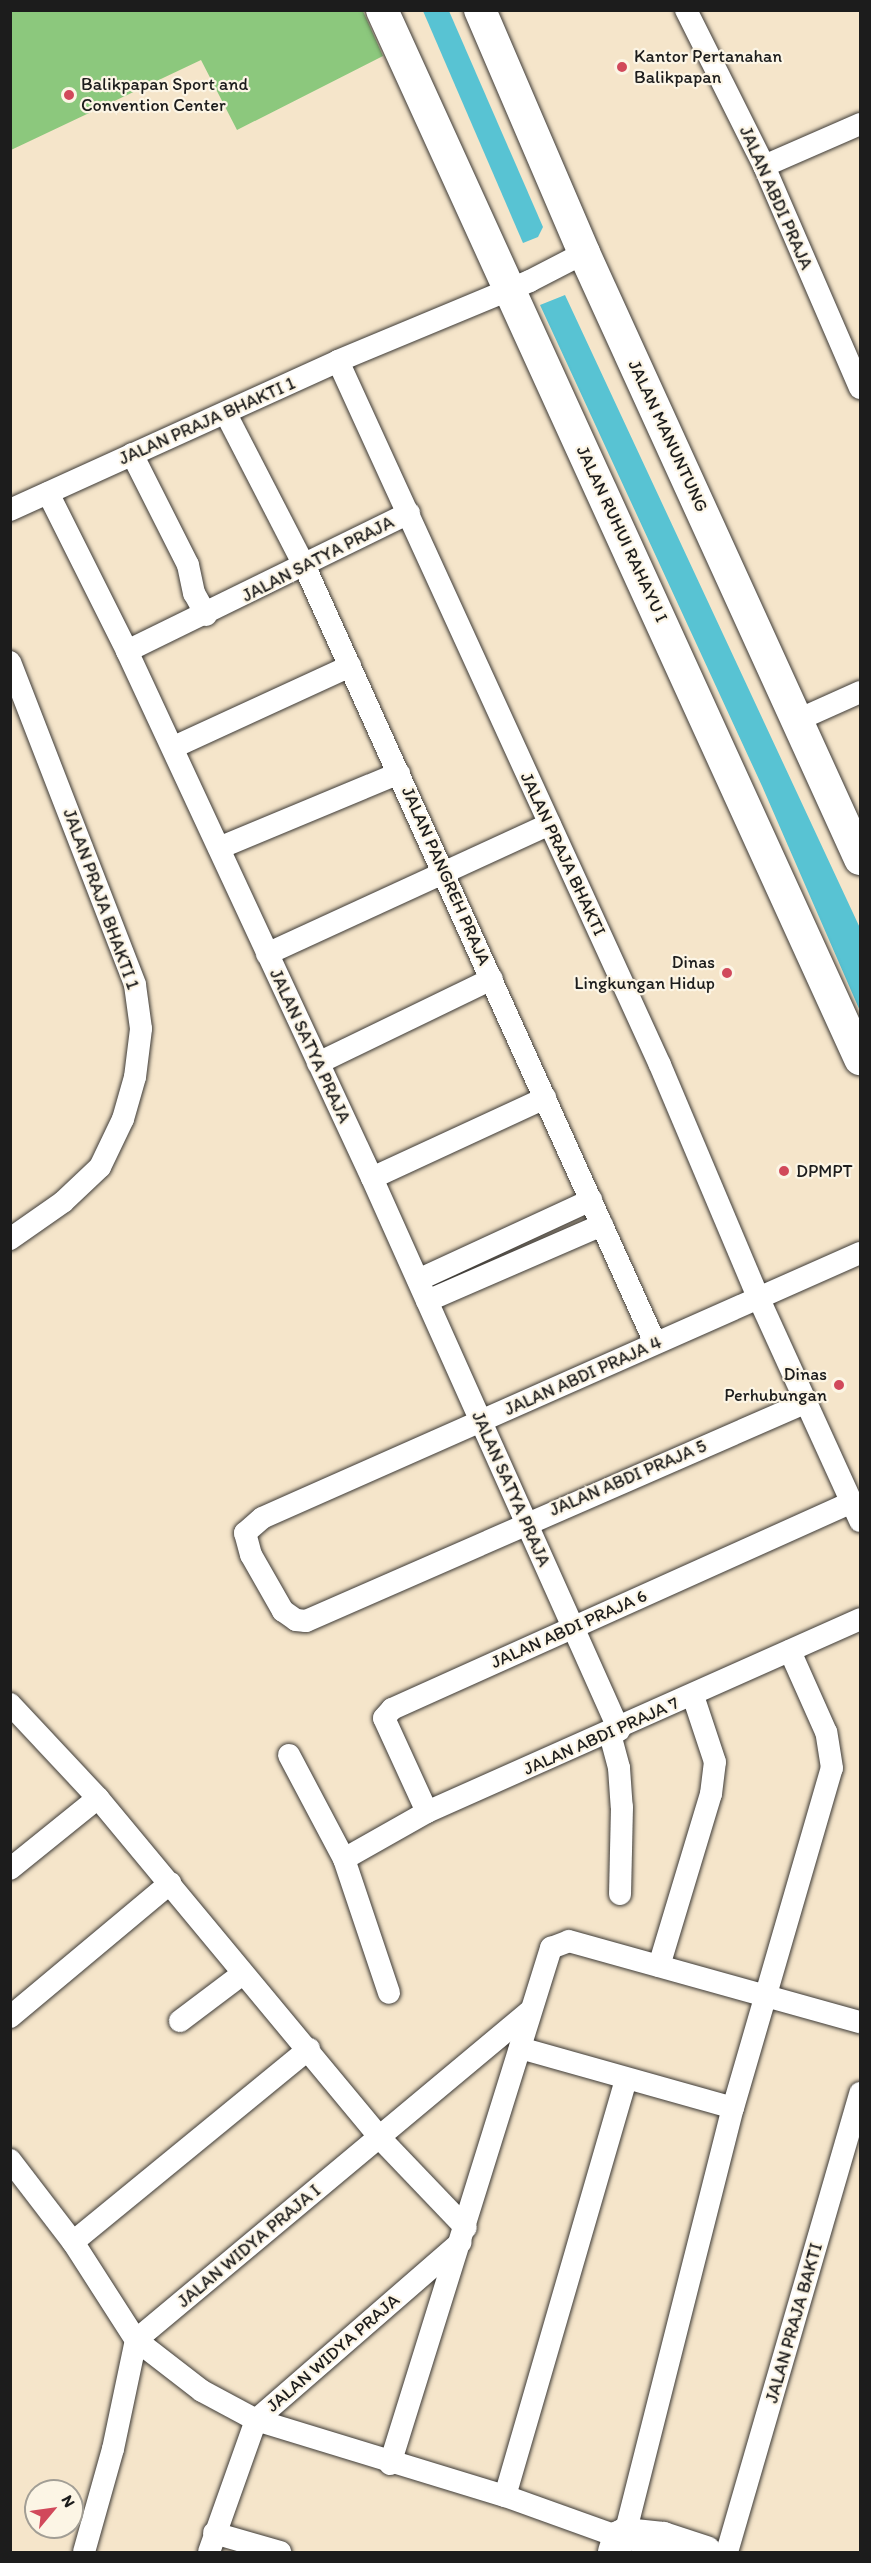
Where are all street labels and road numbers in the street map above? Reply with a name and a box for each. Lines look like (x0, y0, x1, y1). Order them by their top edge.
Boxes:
street label: JALAN ABDI PRAJA (735, 124, 817, 272)
street label: JALAN MANUNTUNG (623, 357, 713, 515)
street label: JALAN PRAJA BHAKTI 1 (117, 373, 297, 469)
street label: JALAN RUHUI RAHAYU I (571, 441, 673, 627)
street label: JALAN SATYA PRAJA (238, 511, 398, 607)
street label: JALAN PRAJA BHAKTI (516, 770, 610, 938)
street label: JALAN PANGREH PRAJA (397, 783, 495, 969)
street label: JALAN PRAJA BHAKTI 1 (59, 807, 143, 991)
street label: JALAN SATYA PRAJA (265, 965, 355, 1127)
street label: JALAN ABDI PRAJA 4 (502, 1332, 664, 1420)
street label: JALAN SATYA PRAJA (467, 1408, 555, 1570)
street label: JALAN ABDI PRAJA 5 (547, 1435, 709, 1521)
street label: JALAN ABDI PRAJA 6 (488, 1585, 650, 1673)
street label: JALAN ABDI PRAJA 7 (521, 1692, 681, 1780)
street label: JALAN WIDYA PRAJA I (173, 2180, 325, 2312)
street label: JALAN PRAJA BAKTI (761, 2242, 827, 2404)
street label: JALAN WIDYA PRAJA (262, 2289, 404, 2417)

